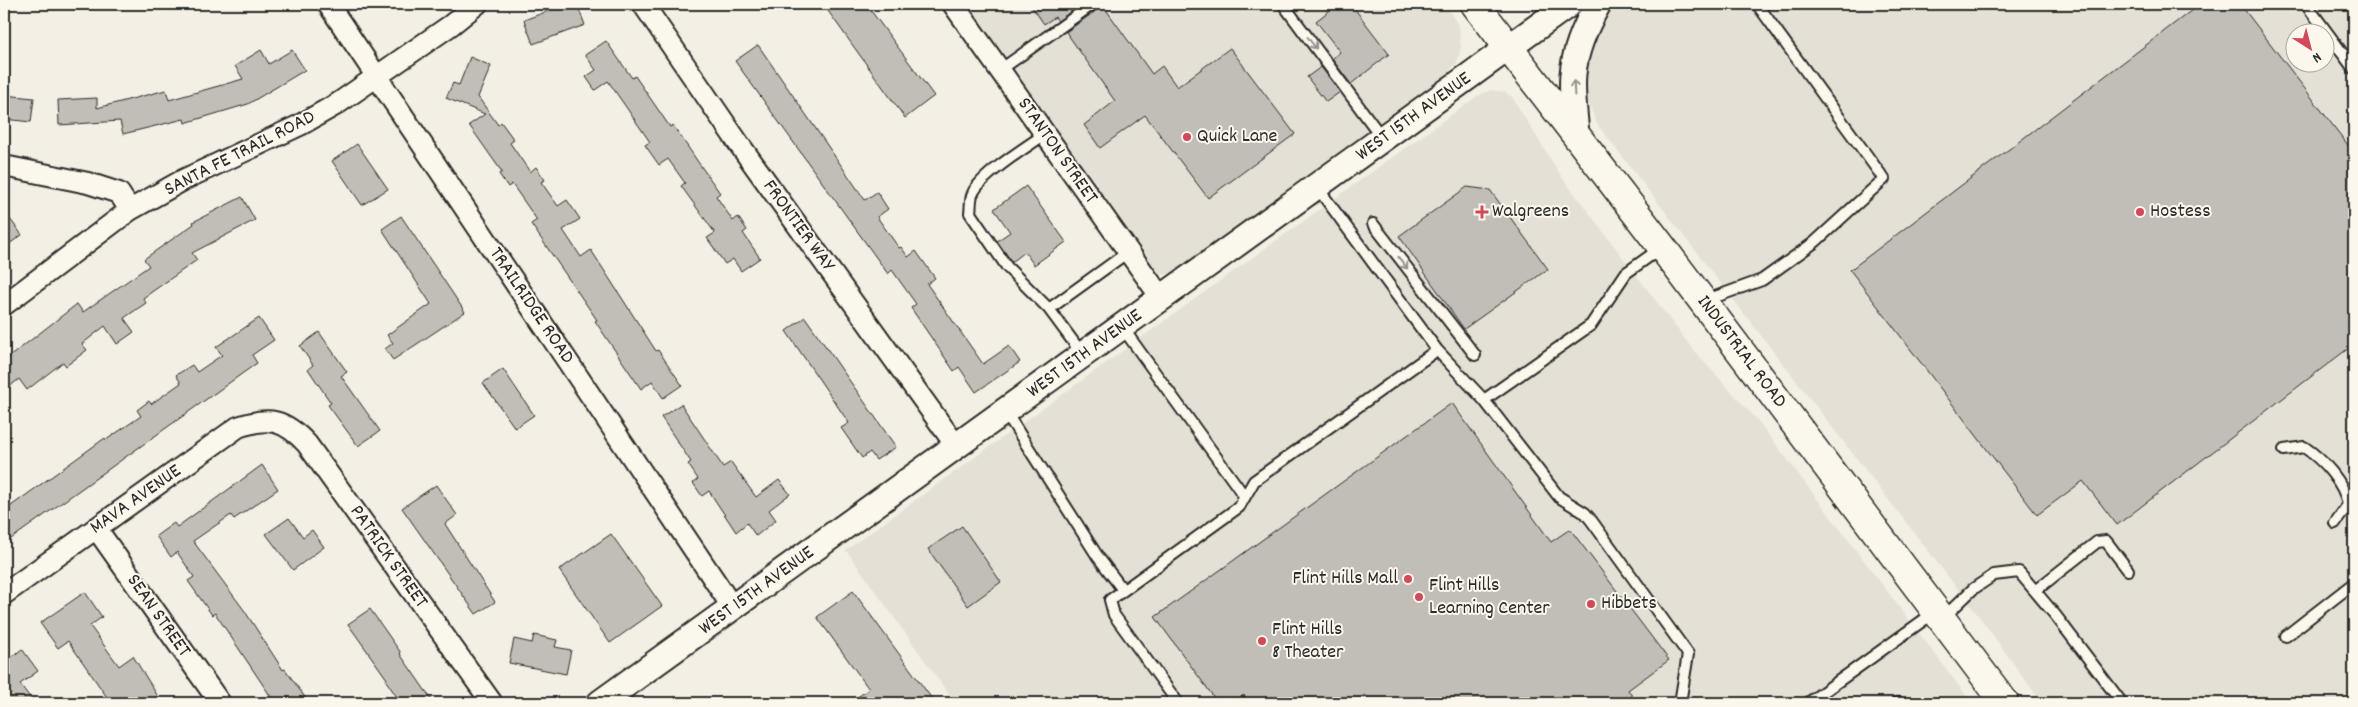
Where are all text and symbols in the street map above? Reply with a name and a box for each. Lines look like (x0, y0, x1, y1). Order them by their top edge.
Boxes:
north arrow (2286, 22, 2336, 72)
one-way arrow (1306, 36, 1317, 49)
text: N (2308, 47, 2325, 67)
street label: WEST 15TH AVENUE (1350, 66, 1478, 168)
one-way arrow (1569, 80, 1578, 96)
street label: STANTON STREET (1010, 92, 1104, 210)
street label: SANTA FE TRAIL ROAD (160, 104, 320, 204)
place label: Quick Lane (1197, 123, 1278, 151)
marker: Quick Lane (1181, 131, 1193, 143)
street label: FRONTIER WAY (755, 174, 841, 278)
place label: Walgreens (1492, 198, 1569, 226)
place label: Hostess (2150, 198, 2211, 226)
marker: Walgreens (1476, 206, 1488, 218)
marker: Hostess (2134, 206, 2146, 218)
street label: TRAILRIDGE ROAD (481, 242, 581, 370)
one-way arrow (1397, 256, 1408, 269)
street label: INDUSTRIAL ROAD (1689, 290, 1793, 414)
street label: WEST 15TH AVENUE (1021, 303, 1149, 405)
street label: MAVA AVENUE (85, 458, 187, 542)
street label: PATRICK STREET (342, 500, 434, 614)
street label: WEST 15TH AVENUE (693, 540, 821, 642)
place label: Flint Hills Mall (1292, 565, 1398, 593)
street label: SEAN STREET (119, 569, 197, 663)
place label: Flint Hills Learning Center (1429, 572, 1550, 623)
marker: Flint Hills Mall (1402, 573, 1414, 585)
place label: Hibbets (1601, 590, 1657, 618)
marker: Flint Hills Learning Center (1413, 591, 1425, 603)
marker: Hibbets (1585, 598, 1597, 610)
place label: Flint Hills 8 Theater (1272, 616, 1344, 667)
marker: Flint Hills 8 Theater (1256, 635, 1268, 647)

